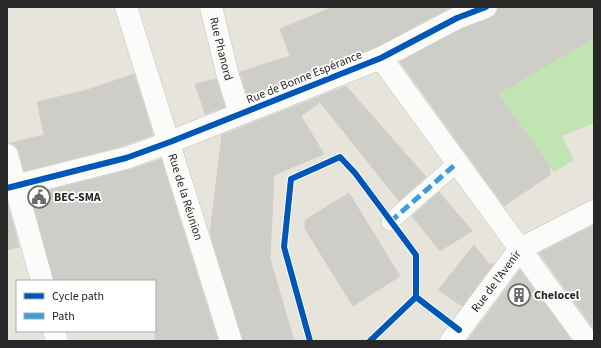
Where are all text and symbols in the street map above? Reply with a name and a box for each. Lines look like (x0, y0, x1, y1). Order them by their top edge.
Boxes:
street label: Rue Phanord (205, 15, 237, 83)
street label: Rue de Bonne Espérance (244, 46, 365, 108)
street label: Rue de la Réunion (164, 151, 207, 243)
public building icon: BEC-SMA (26, 184, 52, 210)
place label: BEC-SMA (54, 189, 101, 206)
street label: Rue de l'Avenir (467, 246, 526, 316)
legend (16, 280, 156, 332)
building icon: Chelocel (506, 282, 532, 308)
place label: Chelocel (534, 287, 580, 304)
text: Cycle path (52, 288, 104, 305)
text: Path (52, 308, 75, 325)

